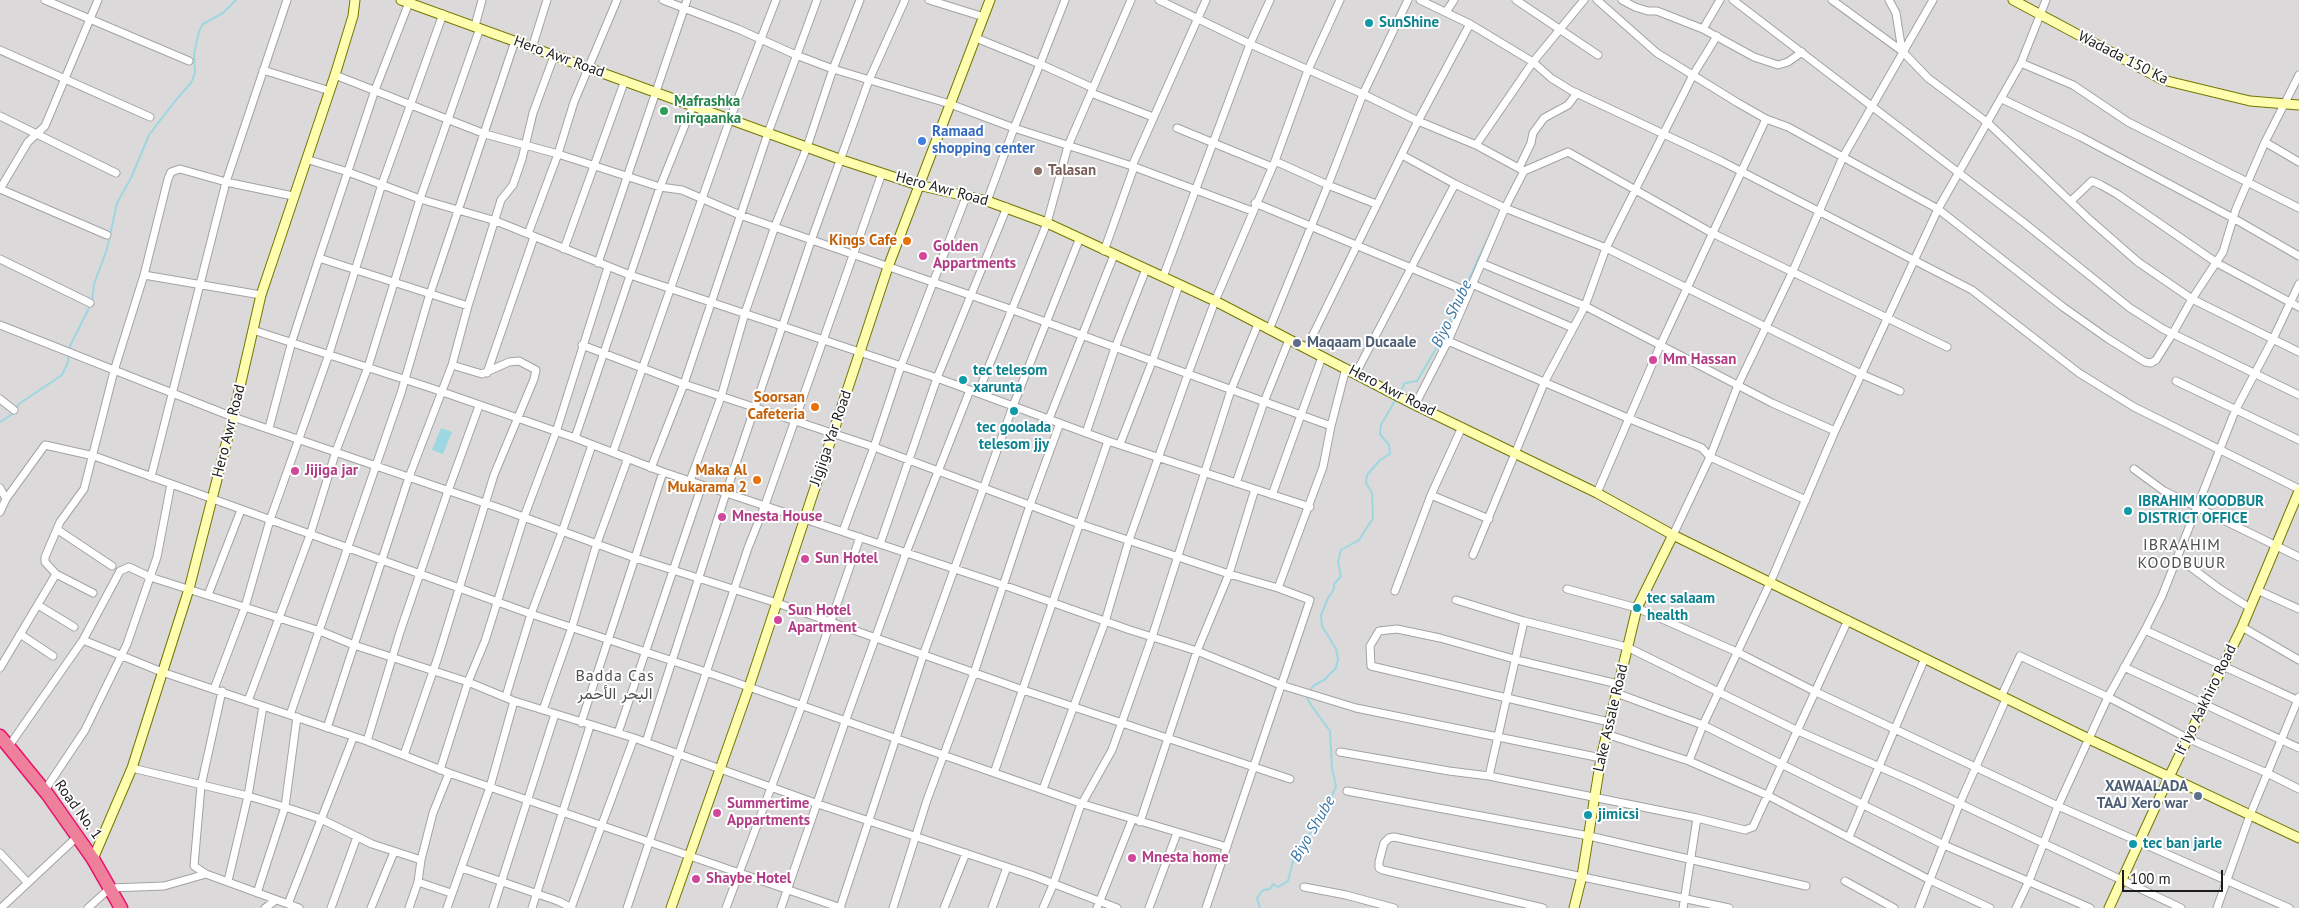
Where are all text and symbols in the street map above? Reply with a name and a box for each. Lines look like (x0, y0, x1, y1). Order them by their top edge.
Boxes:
place label: SunShine (1379, 14, 1439, 32)
marker: SunShine (1363, 17, 1375, 29)
street label: Wadada 150 Ka (2075, 28, 2171, 88)
street label: Hero Awr Road (511, 32, 607, 82)
place label: Mafrashka mirqaanka (674, 93, 741, 128)
marker: Mafrashka mirqaanka (658, 105, 670, 117)
place label: Ramaad shopping center (932, 123, 1035, 158)
marker: Ramaad shopping center (916, 135, 928, 147)
place label: Talasan (1048, 162, 1096, 180)
marker: Talasan (1032, 165, 1044, 177)
street label: Hero Awr Road (894, 168, 990, 210)
place label: Kings Cafe (829, 232, 897, 250)
marker: Kings Cafe (901, 235, 913, 247)
place label: Golden Appartments (933, 238, 1016, 273)
marker: Golden Appartments (917, 250, 929, 262)
water label: Biyo Shube (1427, 277, 1477, 351)
place label: Maqaam Ducaale (1307, 334, 1416, 352)
marker: Maqaam Ducaale (1291, 337, 1303, 349)
place label: Mm Hassan (1663, 351, 1736, 369)
marker: Mm Hassan (1647, 354, 1659, 366)
street label: Hero Awr Road (1346, 361, 1438, 421)
place label: tec telesom xarunta (973, 362, 1047, 397)
marker: tec telesom xarunta (957, 374, 969, 386)
street label: Hero Awr Road (209, 383, 249, 479)
street label: Jigjiga Yar Road (806, 388, 856, 488)
place label: Soorsan Cafeteria (747, 389, 805, 424)
marker: Soorsan Cafeteria (809, 401, 821, 413)
marker: tec goolada telesom jjy (1008, 405, 1020, 417)
place label: tec goolada telesom jjy (977, 419, 1051, 454)
place label: Jijiga jar (305, 462, 358, 480)
place label: Maka Al Mukarama 2 (668, 462, 747, 497)
marker: Jijiga jar (289, 465, 301, 477)
marker: Maka Al Mukarama 2 (751, 474, 763, 486)
place label: IBRAHIM KOODBUR DISTRICT OFFICE (2138, 493, 2264, 528)
marker: IBRAHIM KOODBUR DISTRICT OFFICE (2122, 505, 2134, 517)
place label: Mnesta House (732, 508, 822, 526)
marker: Mnesta House (716, 511, 728, 523)
district label: IBRAAHIM KOODBUUR (2136, 535, 2228, 573)
place label: Sun Hotel (815, 550, 878, 568)
marker: Sun Hotel (799, 553, 811, 565)
place label: tec salaam health (1647, 590, 1715, 625)
place label: Sun Hotel Apartment (788, 602, 857, 637)
marker: tec salaam health (1631, 602, 1643, 614)
marker: Sun Hotel Apartment (772, 614, 784, 626)
street label: If Iyo Aakhiro Road (2171, 642, 2241, 758)
street label: Lake Assale Road (1590, 662, 1632, 774)
district label: Badda Cas البحر الأحمر (574, 666, 656, 704)
street label: Road No. 1 (50, 777, 106, 843)
place label: XAWAALADA TAAJ Xero war (2097, 778, 2188, 813)
marker: XAWAALADA TAAJ Xero war (2192, 790, 2204, 802)
water label: Biyo Shube (1287, 793, 1339, 865)
place label: Summertime Appartments (727, 795, 810, 830)
place label: jimicsi (1598, 806, 1639, 824)
marker: Summertime Appartments (711, 807, 723, 819)
marker: jimicsi (1582, 809, 1594, 821)
place label: tec ban jarle (2143, 835, 2222, 853)
marker: tec ban jarle (2127, 838, 2139, 850)
place label: Mnesta home (1142, 849, 1229, 867)
marker: Mnesta home (1126, 852, 1138, 864)
scale bar (2124, 860, 2225, 892)
text: 100 m (2130, 869, 2171, 888)
place label: Shaybe Hotel (706, 870, 791, 888)
marker: Shaybe Hotel (690, 873, 702, 885)

